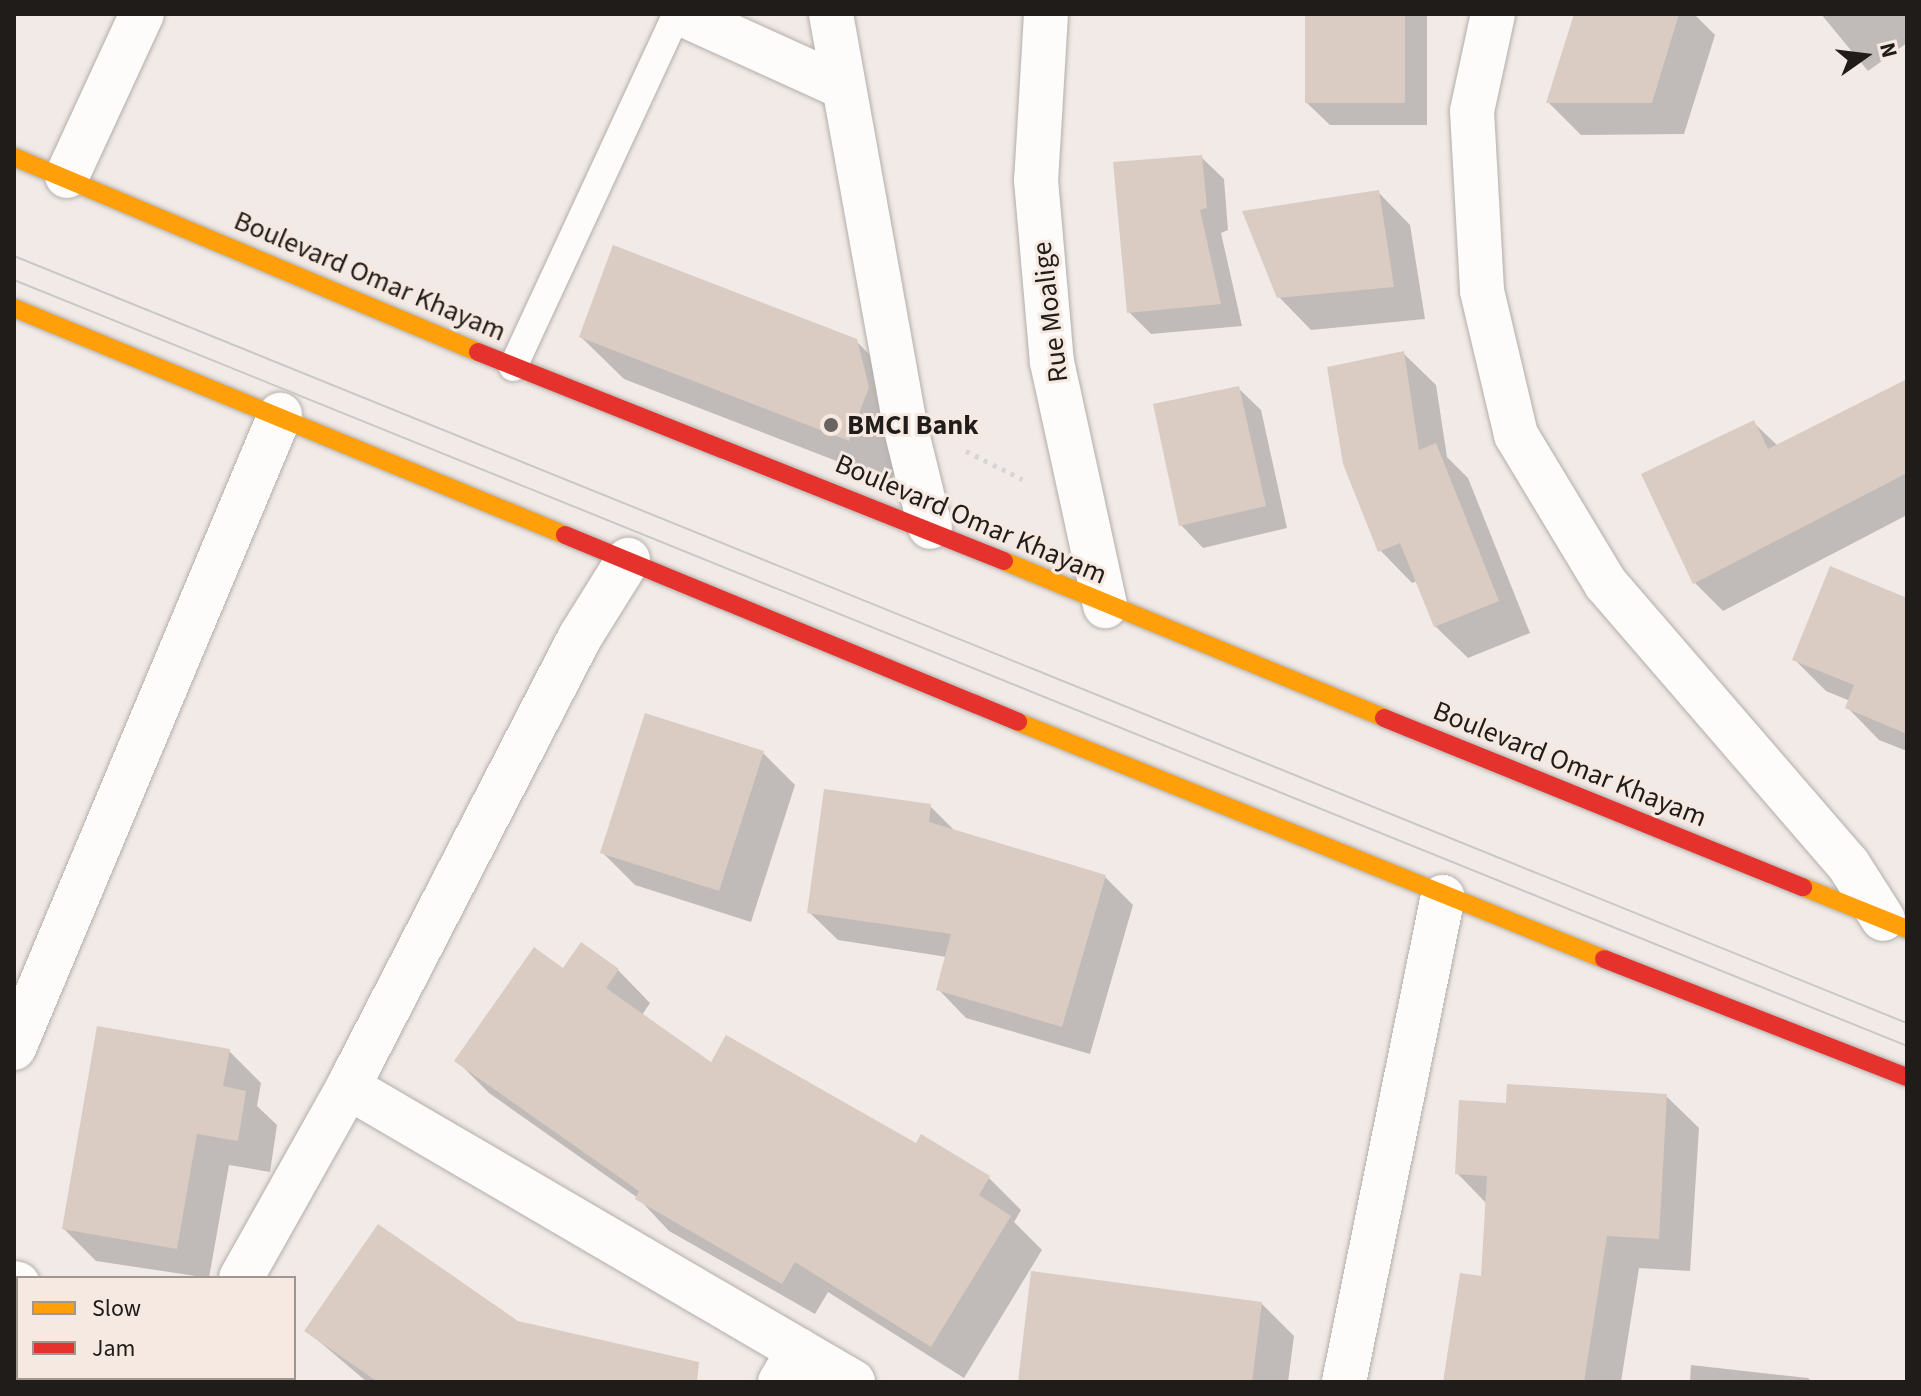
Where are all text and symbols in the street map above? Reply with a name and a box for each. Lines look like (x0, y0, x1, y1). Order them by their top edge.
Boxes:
north arrow (1825, 16, 1905, 96)
text: N (1871, 39, 1906, 61)
street label: Boulevard Omar Khayam (229, 204, 511, 348)
street label: Rue Moalige (1025, 240, 1075, 384)
place label: BMCI Bank (847, 408, 979, 442)
marker: BMCI Bank (822, 416, 840, 434)
street label: Boulevard Omar Khayam (830, 447, 1112, 591)
street label: Boulevard Omar Khayam (1428, 694, 1712, 834)
legend (16, 1276, 296, 1380)
text: Slow (92, 1291, 141, 1326)
text: Jam (92, 1331, 136, 1366)

